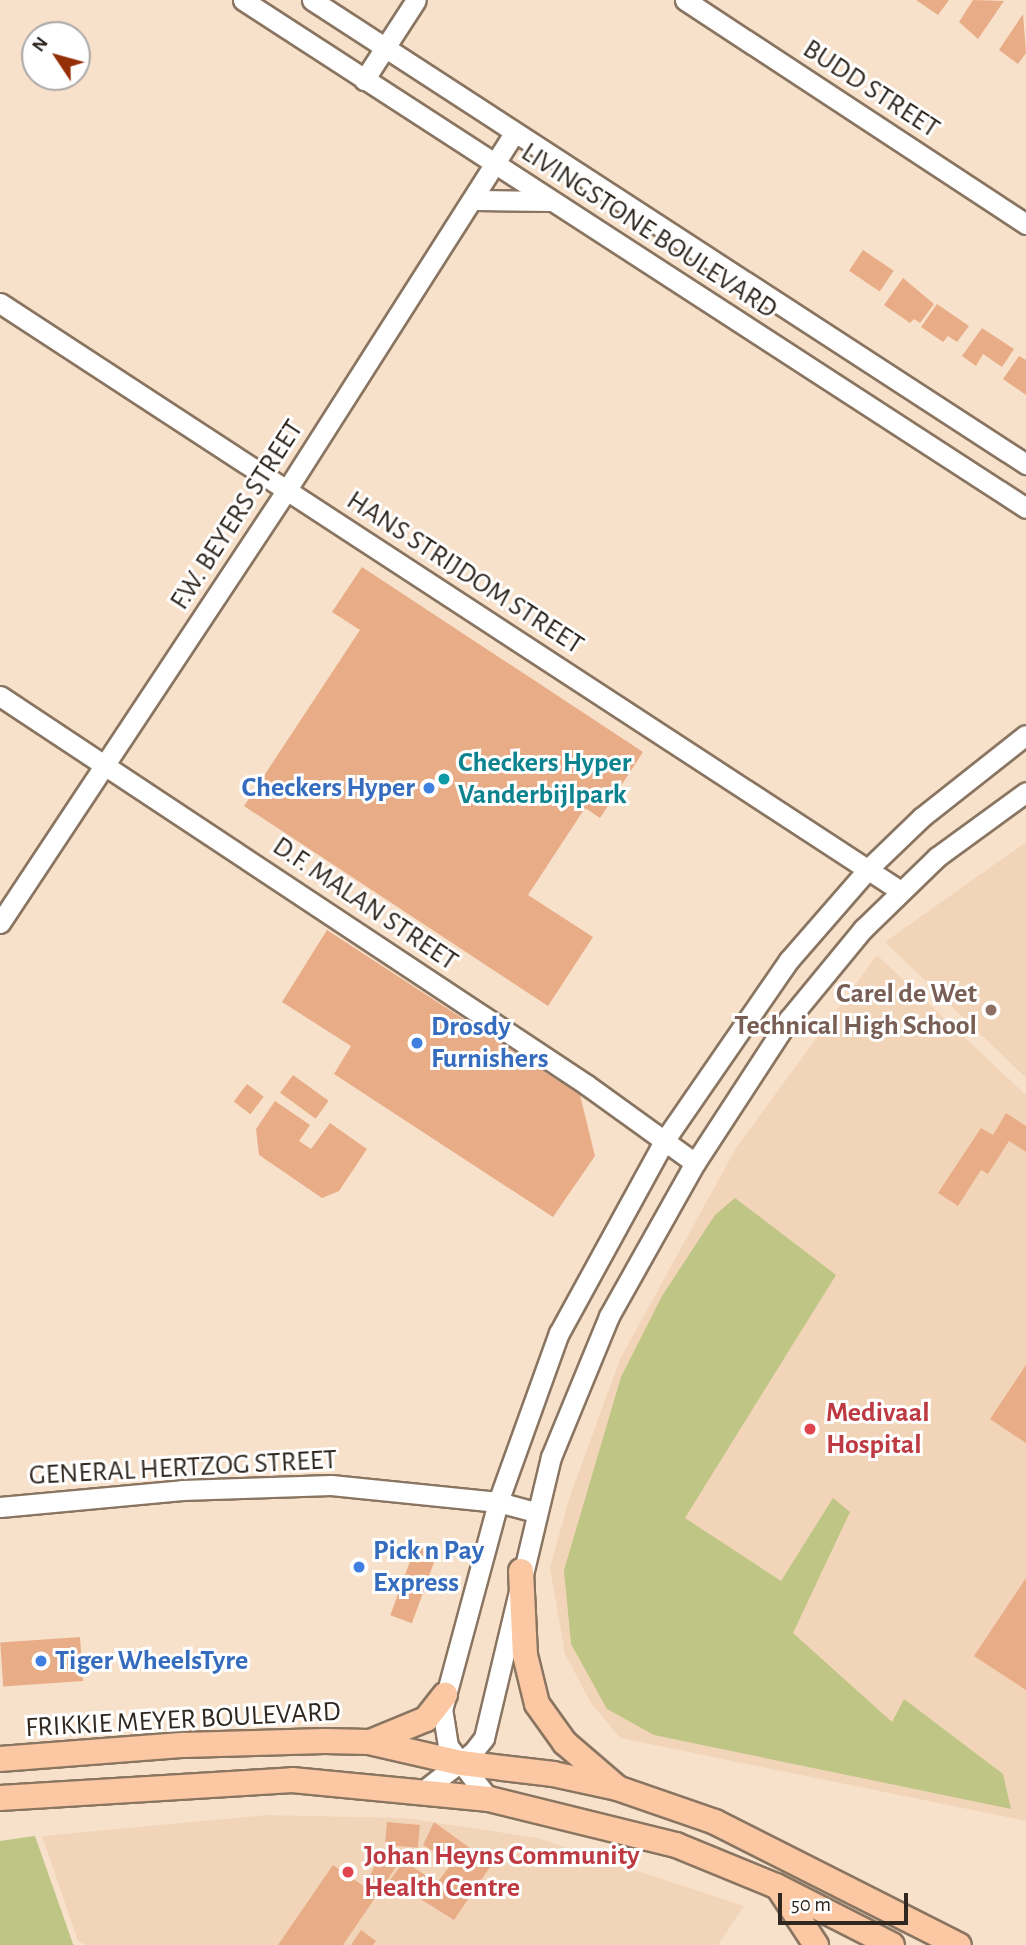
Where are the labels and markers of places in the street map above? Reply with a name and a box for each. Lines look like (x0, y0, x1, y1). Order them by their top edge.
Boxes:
place label: Checkers Hyper Vanderbijlpark (458, 746, 631, 812)
place label: Checkers Hyper (242, 771, 415, 805)
marker: Checkers Hyper Vanderbijlpark (436, 771, 452, 787)
marker: Checkers Hyper (421, 780, 437, 796)
place label: Carel de Wet Technical High School (734, 977, 977, 1043)
marker: Carel de Wet Technical High School (983, 1002, 999, 1018)
place label: Drosdy Furnishers (431, 1010, 548, 1076)
marker: Drosdy Furnishers (409, 1035, 425, 1051)
place label: Medivaal Hospital (826, 1396, 930, 1462)
marker: Medivaal Hospital (800, 1419, 820, 1439)
place label: Pick n Pay Express (373, 1534, 484, 1600)
marker: Pick n Pay Express (351, 1559, 367, 1575)
place label: Tiger WheelsTyre (55, 1644, 248, 1678)
marker: Tiger WheelsTyre (33, 1653, 49, 1669)
place label: Johan Heyns Community Health Centre (364, 1839, 640, 1905)
marker: Johan Heyns Community Health Centre (338, 1862, 358, 1882)

